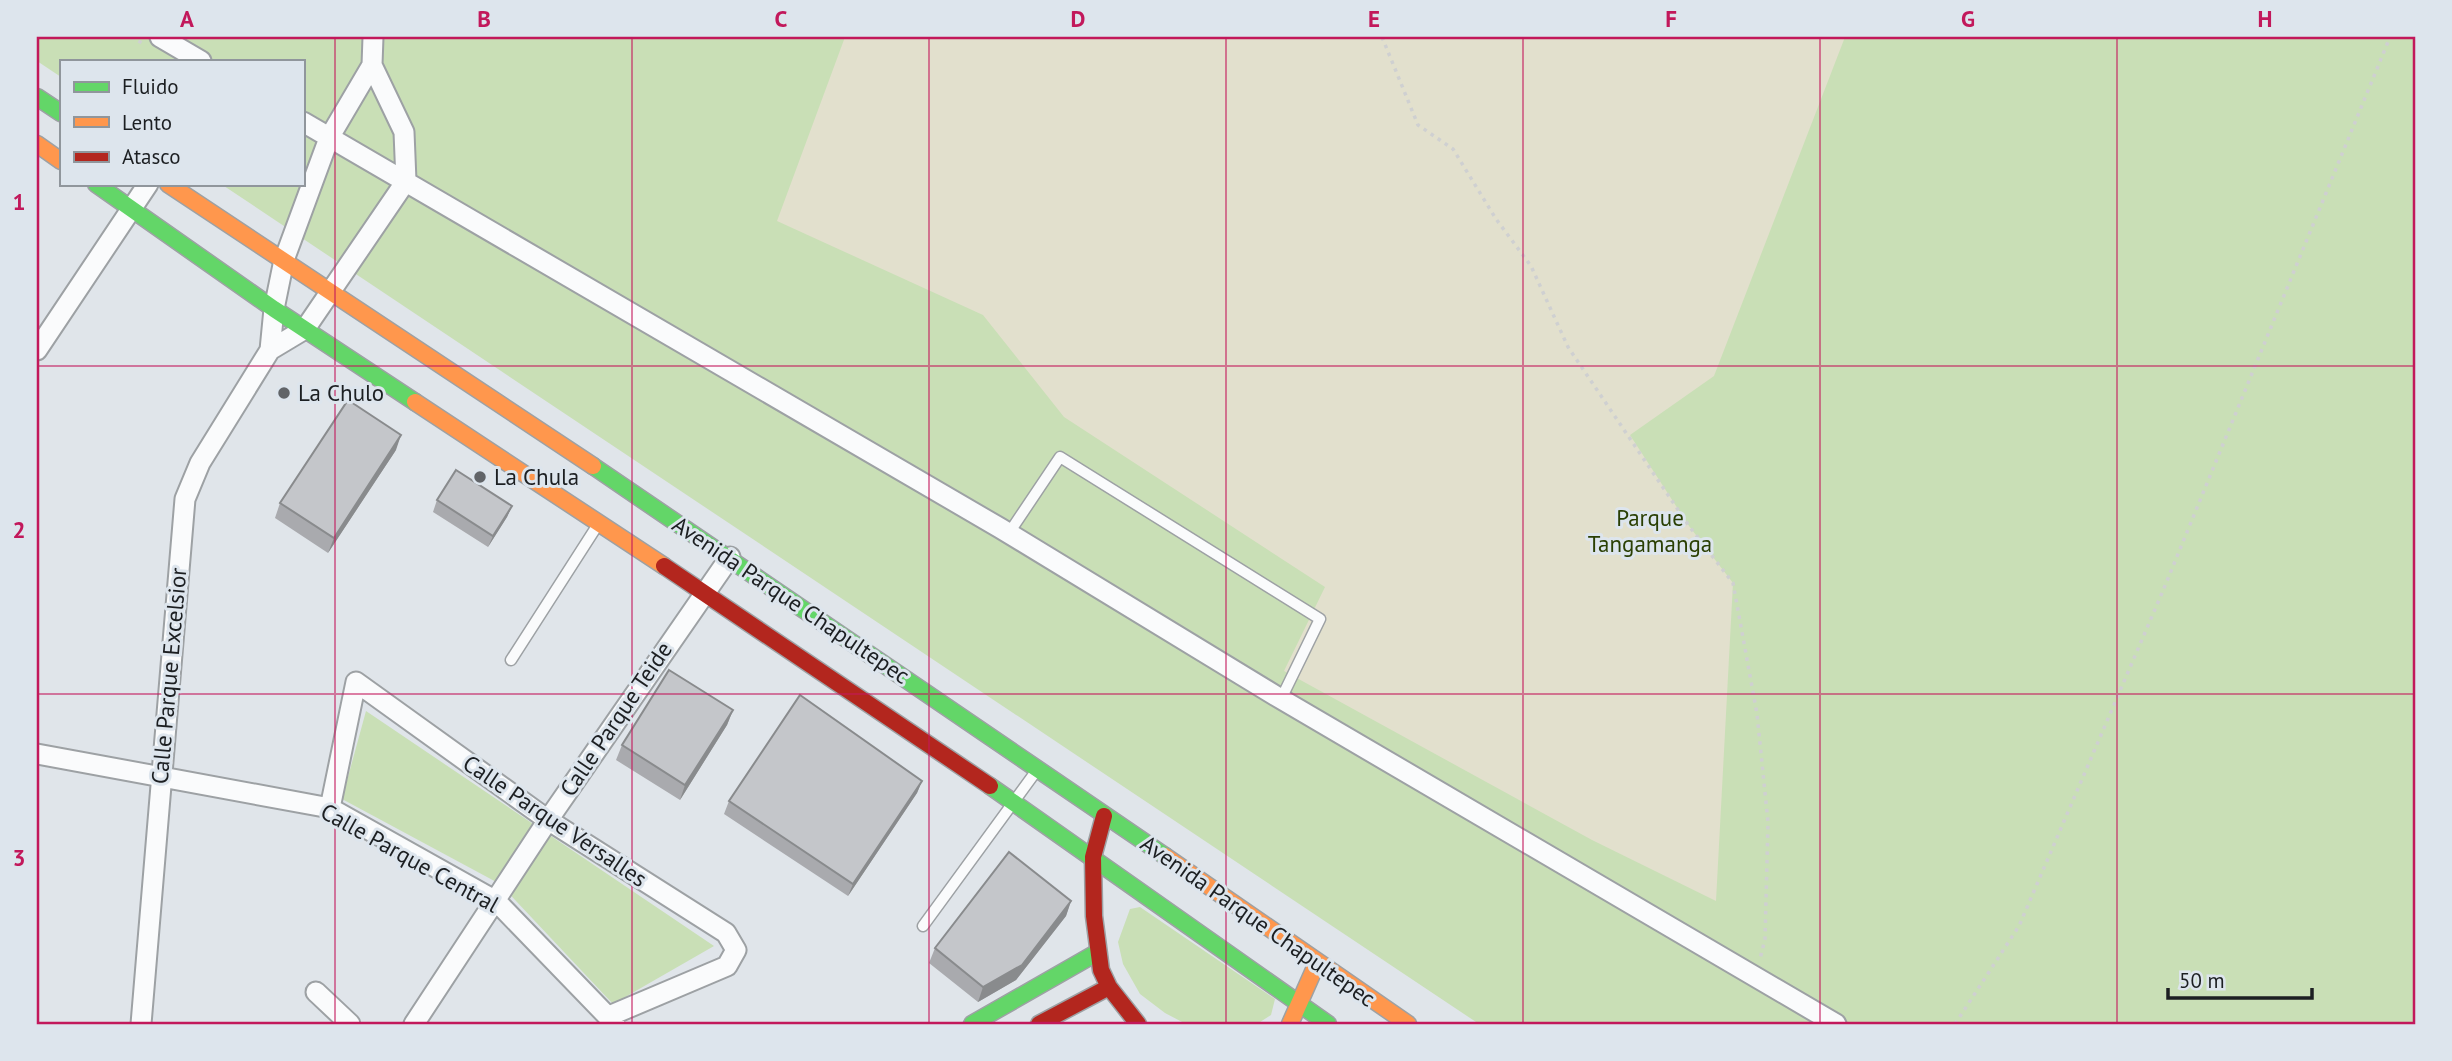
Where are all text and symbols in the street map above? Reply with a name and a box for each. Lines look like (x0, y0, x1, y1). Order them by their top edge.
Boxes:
text: A (180, 4, 194, 33)
text: B (477, 4, 491, 33)
text: C (775, 4, 788, 33)
text: D (1071, 4, 1085, 33)
text: E (1368, 4, 1380, 33)
text: F (1665, 4, 1677, 33)
text: G (1961, 4, 1975, 33)
text: H (2258, 4, 2272, 33)
legend (60, 60, 304, 186)
text: Fluido (122, 73, 179, 100)
text: Lento (122, 109, 172, 136)
text: Atasco (122, 143, 181, 170)
text: 1 (12, 187, 26, 216)
place label: La Chulo (298, 378, 384, 407)
marker: La Chulo (276, 385, 292, 401)
place label: La Chula (494, 462, 579, 491)
marker: La Chula (472, 469, 488, 485)
park label: Parque Tangamanga (1588, 503, 1712, 558)
street label: Avenida Parque Chapultepec (667, 509, 915, 690)
text: 2 (12, 515, 26, 544)
street label: Calle Parque Excelsior (145, 566, 192, 785)
street label: Calle Parque Teide (553, 636, 678, 802)
street label: Calle Parque Versalles (458, 748, 653, 893)
street label: Calle Parque Central (316, 796, 505, 919)
street label: Avenida Parque Chapultepec (1135, 828, 1381, 1013)
text: 3 (12, 843, 26, 872)
scale bar (2168, 956, 2312, 1000)
text: 50 m (2179, 967, 2225, 994)

